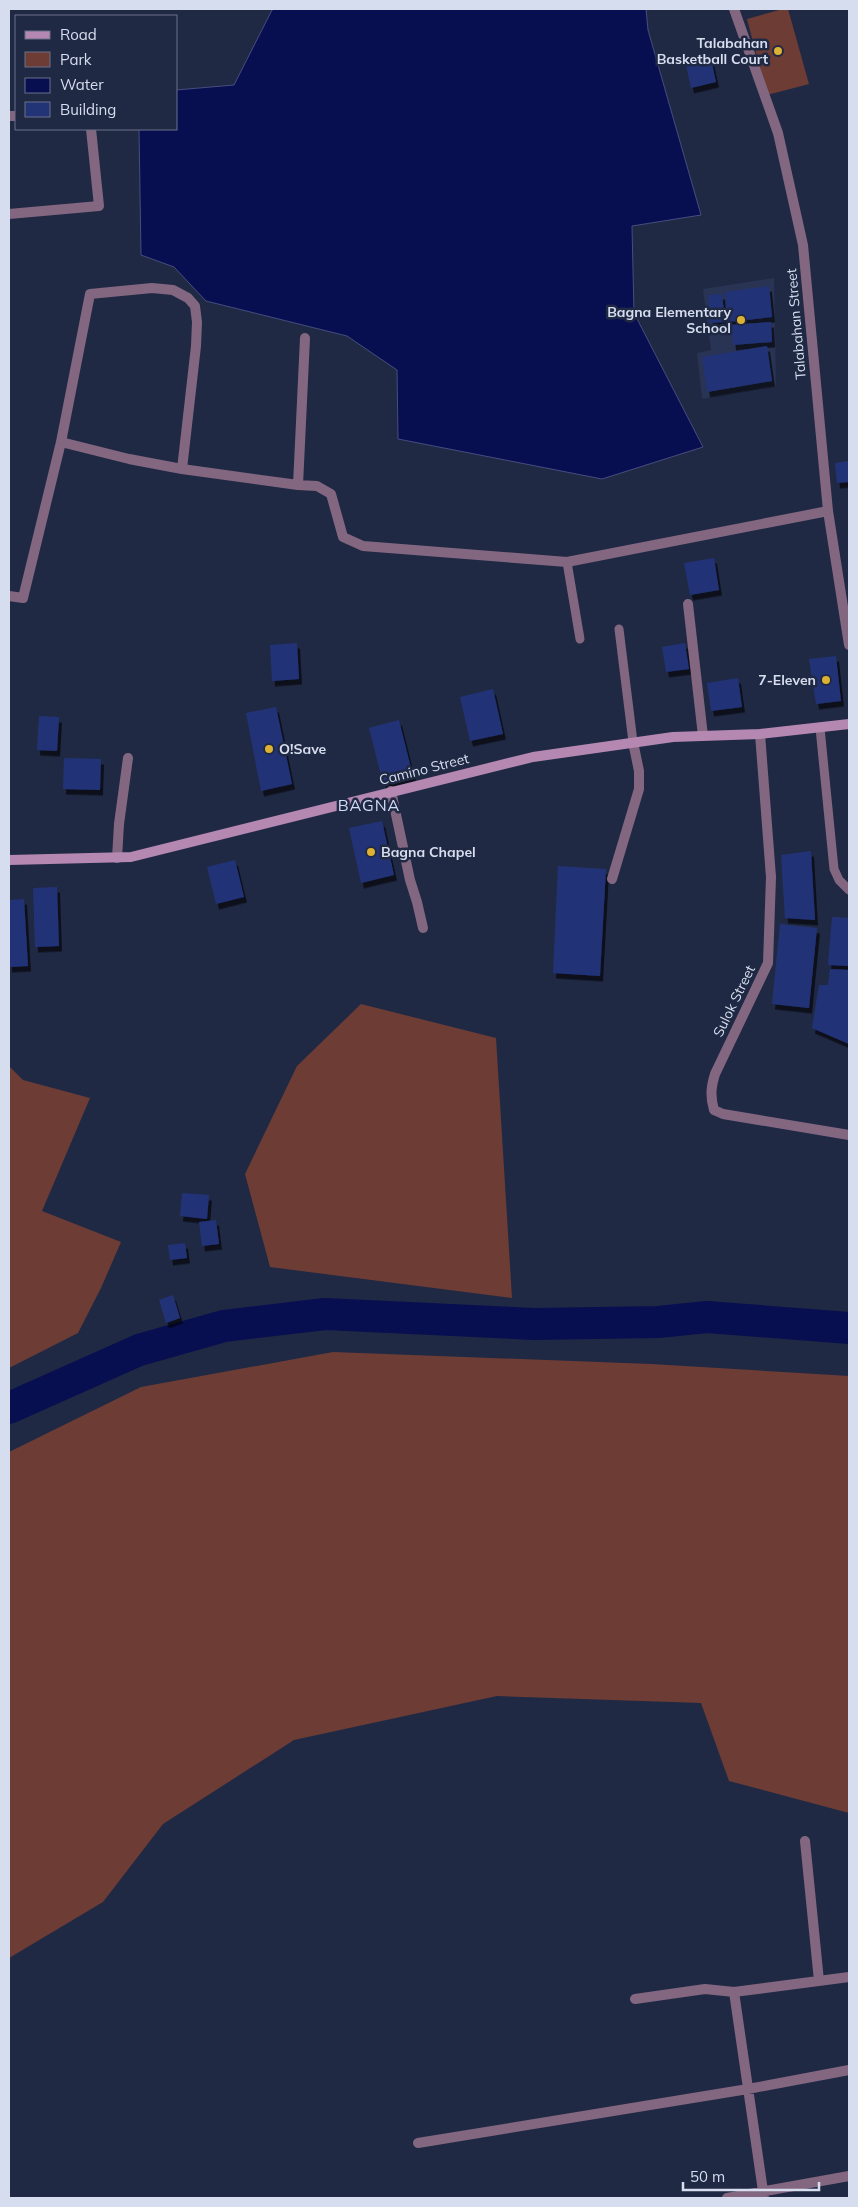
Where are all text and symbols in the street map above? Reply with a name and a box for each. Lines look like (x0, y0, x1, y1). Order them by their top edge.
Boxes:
legend (15, 15, 178, 130)
text: Road (60, 25, 97, 44)
place label: Talabahan Basketball Court (657, 34, 769, 68)
marker: Talabahan Basketball Court (772, 45, 784, 57)
text: Park (60, 50, 92, 69)
text: Water (60, 75, 104, 94)
text: Building (60, 100, 116, 119)
street label: Talabahan Street (782, 268, 810, 380)
place label: Bagna Elementary School (607, 303, 731, 337)
marker: Bagna Elementary School (735, 314, 747, 326)
place label: 7-Eleven (758, 671, 816, 689)
marker: 7-Eleven (820, 674, 832, 686)
place label: O!Save (279, 740, 327, 758)
marker: O!Save (263, 743, 275, 755)
street label: Camino Street (377, 749, 471, 789)
district label: BAGNA (338, 795, 400, 815)
place label: Bagna Chapel (381, 843, 476, 861)
marker: Bagna Chapel (365, 846, 377, 858)
street label: Sulok Street (709, 962, 759, 1040)
scale bar (683, 2160, 819, 2192)
text: 50 m (690, 2167, 725, 2186)

